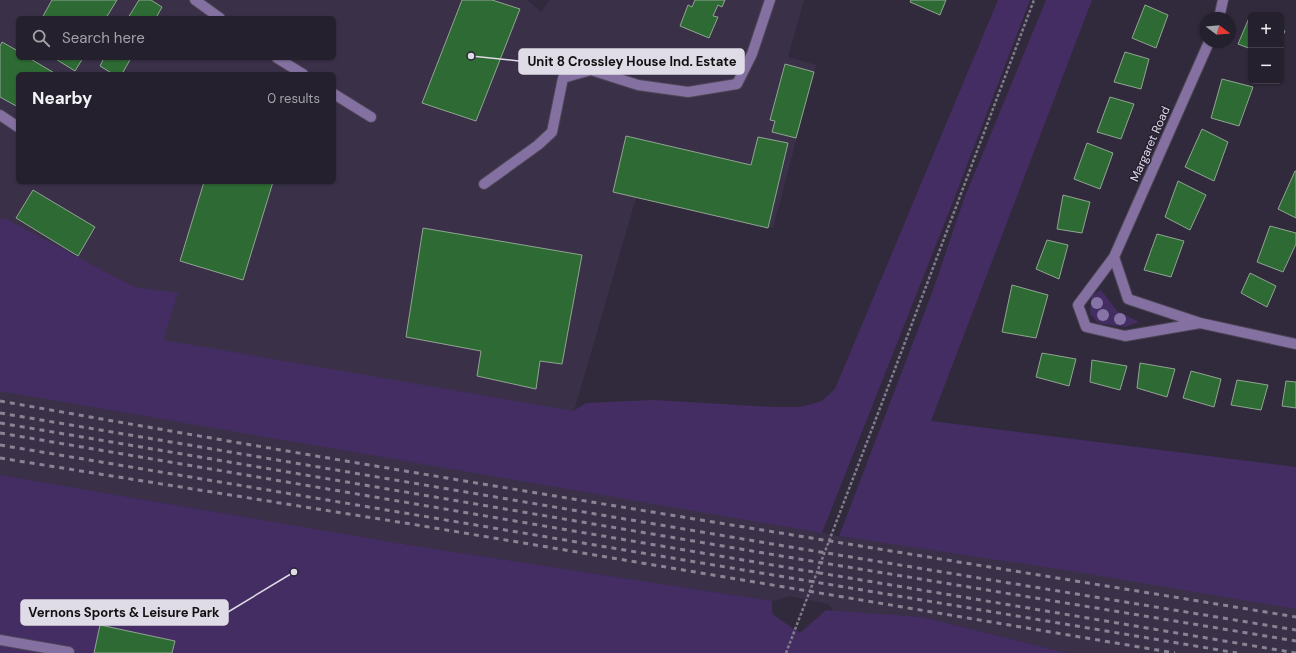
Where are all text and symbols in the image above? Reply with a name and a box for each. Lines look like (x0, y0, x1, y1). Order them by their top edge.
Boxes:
north arrow (1200, 12, 1236, 48)
map controls (1248, 12, 1284, 84)
button: + (1248, 12, 1284, 48)
search box (16, 16, 336, 60)
icon: search (30, 27, 52, 49)
text: Search here (62, 28, 145, 48)
button: − (1248, 48, 1284, 84)
callout: Unit 8 Crossley House Ind. Estate (519, 49, 744, 74)
text: Unit 8 Crossley House Ind. Estate (527, 53, 737, 70)
text: Nearby (32, 87, 92, 109)
text: 0 results (267, 90, 320, 107)
street label: Margaret Road (1126, 104, 1174, 184)
callout: Vernons Sports & Leisure Park (21, 600, 228, 625)
text: Vernons Sports & Leisure Park (28, 604, 220, 621)

